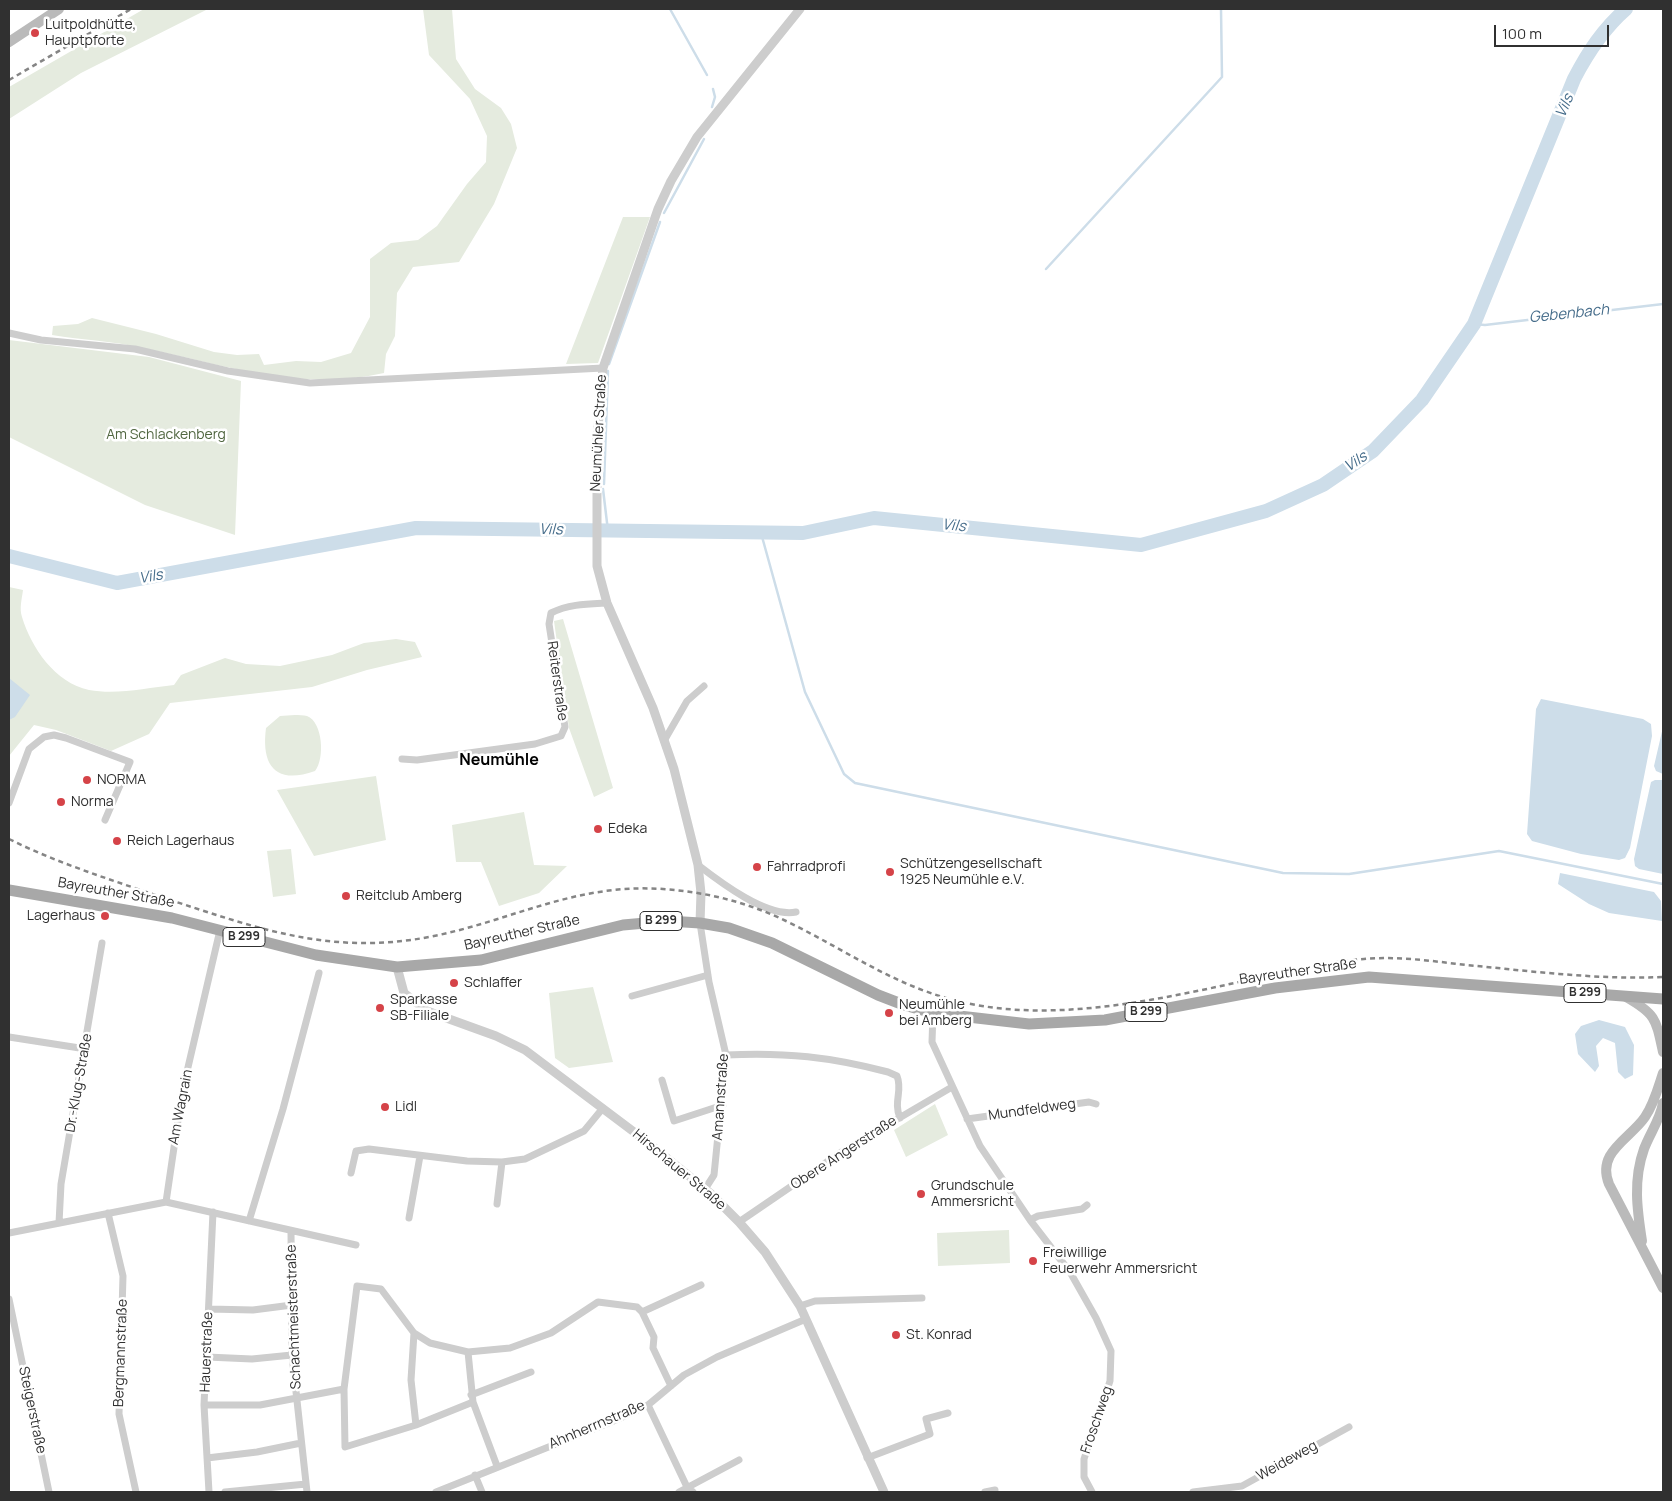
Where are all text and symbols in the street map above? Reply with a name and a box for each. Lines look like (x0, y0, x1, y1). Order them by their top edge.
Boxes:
scale bar (1497, 15, 1612, 47)
place label: Luitpoldhütte, Hauptpforte (45, 17, 136, 49)
text: 100 m (1502, 23, 1542, 44)
marker: Luitpoldhütte, Hauptpforte (29, 27, 41, 39)
water label: Vils (1552, 92, 1578, 120)
water label: Gebenbach (1528, 301, 1610, 327)
street label: Neumühler Straße (588, 374, 610, 492)
park label: Am Schlackenberg (106, 427, 226, 443)
water label: Vils (1341, 448, 1371, 476)
water label: Vils (941, 516, 967, 536)
water label: Vils (539, 521, 563, 539)
water label: Vils (138, 566, 164, 588)
street label: Reiterstraße (543, 640, 571, 722)
district label: Neumühle (459, 751, 539, 771)
place label: NORMA (97, 772, 146, 788)
marker: NORMA (81, 774, 93, 786)
place label: Norma (71, 794, 114, 810)
marker: Norma (55, 796, 67, 808)
place label: Edeka (608, 821, 647, 837)
marker: Edeka (592, 823, 604, 835)
place label: Reich Lagerhaus (127, 833, 234, 849)
marker: Reich Lagerhaus (111, 835, 123, 847)
place label: Schützengesellschaft 1925 Neumühle e.V. (900, 856, 1042, 889)
place label: Fahrradprofi (767, 859, 846, 875)
marker: Fahrradprofi (751, 861, 763, 873)
marker: Schützengesellschaft 1925 Neumühle e.V. (884, 866, 896, 878)
street label: Bayreuther Straße (56, 874, 176, 912)
place label: Reitclub Amberg (356, 888, 462, 904)
marker: Reitclub Amberg (340, 890, 352, 902)
place label: Lagerhaus (27, 908, 95, 924)
marker: Lagerhaus (99, 910, 111, 922)
road number: B 299 (640, 911, 682, 930)
street label: Bayreuther Straße (463, 912, 581, 954)
road number: B 299 (223, 928, 265, 946)
street label: Bayreuther Straße (1238, 955, 1358, 989)
place label: Schlaffer (464, 975, 522, 991)
marker: Schlaffer (448, 977, 460, 989)
road number: B 299 (1564, 984, 1606, 1002)
place label: Sparkasse SB-Filiale (390, 992, 457, 1024)
place label: Neumühle bei Amberg (899, 997, 972, 1030)
marker: Sparkasse SB-Filiale (374, 1002, 386, 1014)
road number: B 299 (1125, 1002, 1167, 1022)
marker: Neumühle bei Amberg (883, 1007, 895, 1019)
street label: Dr.-Klug-Straße (62, 1032, 96, 1134)
street label: Amannstraße (710, 1053, 732, 1141)
street label: Am Wagrain (165, 1068, 197, 1146)
street label: Mundfeldweg (987, 1096, 1077, 1124)
place label: Lidl (395, 1099, 417, 1115)
marker: Lidl (379, 1101, 391, 1113)
street label: Obere Angerstraße (788, 1112, 900, 1194)
street label: Hirschauer Straße (629, 1126, 729, 1214)
place label: Grundschule Ammersricht (931, 1178, 1014, 1210)
marker: Grundschule Ammersricht (915, 1188, 927, 1200)
street label: Schachtmeisterstraße (283, 1244, 305, 1390)
place label: Freiwillige Feuerwehr Ammersricht (1043, 1245, 1197, 1278)
marker: Freiwillige Feuerwehr Ammersricht (1027, 1255, 1039, 1267)
street label: Bergmannstraße (111, 1299, 131, 1407)
street label: Hauerstraße (197, 1311, 217, 1393)
place label: St. Konrad (906, 1327, 972, 1343)
marker: St. Konrad (890, 1329, 902, 1341)
street label: Steigerstraße (15, 1365, 49, 1455)
street label: Froschweg (1078, 1384, 1116, 1456)
street label: Ahnherrnstraße (547, 1397, 647, 1453)
street label: Weideweg (1254, 1437, 1320, 1485)

